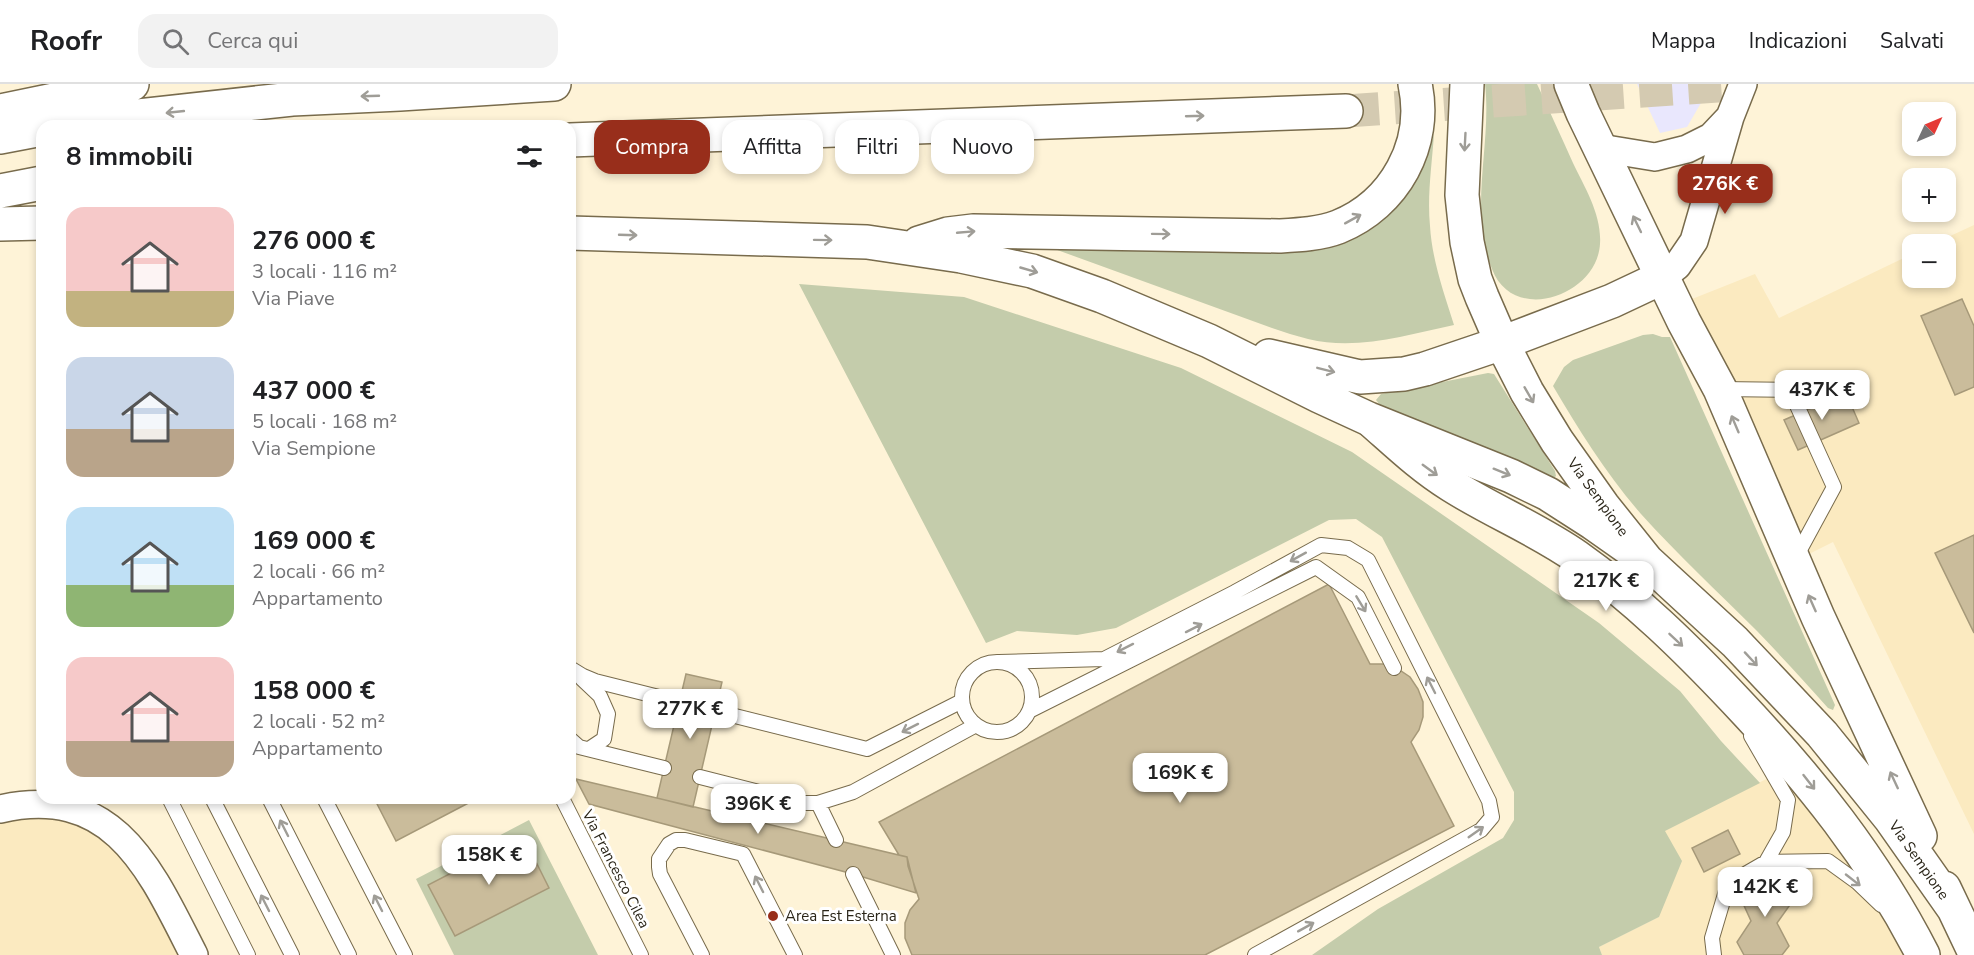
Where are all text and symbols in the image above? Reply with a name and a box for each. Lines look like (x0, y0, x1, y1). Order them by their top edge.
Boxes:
search box (138, 14, 558, 68)
text: Roofr (30, 22, 102, 60)
icon: search (159, 25, 192, 58)
text: Cerca qui (207, 26, 298, 56)
text: Mappa (1651, 27, 1716, 55)
text: Indicazioni (1749, 27, 1847, 55)
text: Salvati (1880, 27, 1944, 55)
one-way arrow (360, 90, 380, 101)
north arrow (1902, 102, 1956, 156)
map controls (1902, 102, 1956, 288)
one-way arrow (166, 106, 186, 117)
one-way arrow (1185, 111, 1205, 122)
chip: Compra (594, 120, 710, 174)
chip: Affitta (722, 120, 823, 174)
chip: Filtri (835, 120, 919, 174)
chip: Nuovo (931, 120, 1034, 174)
one-way arrow (1460, 132, 1471, 152)
text: 8 immobili (66, 139, 193, 174)
icon: filters (513, 140, 546, 173)
pin: 276K € (1676, 164, 1774, 215)
button: + (1902, 168, 1956, 222)
text: 276K € (1692, 170, 1758, 197)
one-way arrow (1344, 213, 1361, 225)
one-way arrow (1631, 216, 1643, 234)
text: 276 000 € (252, 223, 375, 258)
one-way arrow (955, 226, 975, 237)
one-way arrow (1150, 228, 1170, 240)
one-way arrow (618, 229, 638, 241)
icon: home (114, 231, 186, 303)
button: − (1902, 234, 1956, 288)
one-way arrow (813, 235, 833, 246)
text: 3 locali · 116 m² (252, 258, 397, 285)
one-way arrow (1019, 265, 1038, 276)
text: Via Piave (252, 285, 335, 312)
one-way arrow (1317, 365, 1336, 377)
pin: 437K € (1773, 370, 1871, 421)
text: 437 000 € (252, 373, 375, 408)
text: 437K € (1789, 376, 1855, 403)
icon: home (114, 381, 186, 453)
one-way arrow (1523, 386, 1535, 403)
text: 5 locali · 168 m² (252, 408, 397, 435)
one-way arrow (1728, 415, 1740, 433)
text: Via Sempione (252, 435, 376, 462)
street label: Via Sempione (1562, 453, 1633, 540)
one-way arrow (1422, 464, 1438, 477)
one-way arrow (1492, 467, 1510, 478)
text: 169 000 € (252, 523, 375, 558)
icon: home (114, 531, 186, 603)
one-way arrow (1290, 551, 1307, 563)
text: 2 locali · 66 m² (252, 558, 385, 585)
pin: 217K € (1557, 561, 1655, 612)
text: 217K € (1573, 567, 1639, 594)
text: Appartamento (252, 585, 383, 612)
one-way arrow (1806, 594, 1817, 612)
one-way arrow (1355, 595, 1367, 612)
one-way arrow (1185, 622, 1203, 633)
one-way arrow (1668, 633, 1683, 648)
one-way arrow (1117, 643, 1135, 654)
one-way arrow (1744, 651, 1758, 666)
text: 158 000 € (252, 673, 375, 708)
one-way arrow (1424, 676, 1436, 694)
icon: home (114, 681, 186, 753)
pin: 277K € (641, 689, 739, 740)
text: 277K € (657, 695, 723, 722)
text: 2 locali · 52 m² (252, 708, 385, 735)
one-way arrow (902, 723, 920, 734)
text: Appartamento (252, 735, 383, 762)
pin: 169K € (1131, 753, 1229, 804)
text: 169K € (1147, 759, 1213, 786)
one-way arrow (1887, 771, 1899, 789)
one-way arrow (1803, 774, 1816, 790)
pin: 396K € (709, 784, 807, 835)
text: 396K € (725, 790, 791, 817)
street label: Via Francesco Cilea (577, 806, 654, 932)
street label: Via Sempione (1884, 815, 1954, 904)
one-way arrow (278, 820, 290, 837)
one-way arrow (1468, 825, 1485, 838)
pin: 158K € (440, 835, 538, 886)
text: 158K € (456, 841, 522, 868)
pin: 142K € (1716, 867, 1814, 918)
text: 142K € (1732, 873, 1798, 900)
one-way arrow (1845, 873, 1861, 886)
one-way arrow (753, 876, 764, 894)
one-way arrow (259, 895, 271, 912)
one-way arrow (372, 895, 384, 912)
place label: Area Est Esterna (785, 906, 897, 926)
marker: Area Est Esterna (766, 909, 780, 923)
one-way arrow (1297, 921, 1314, 933)

